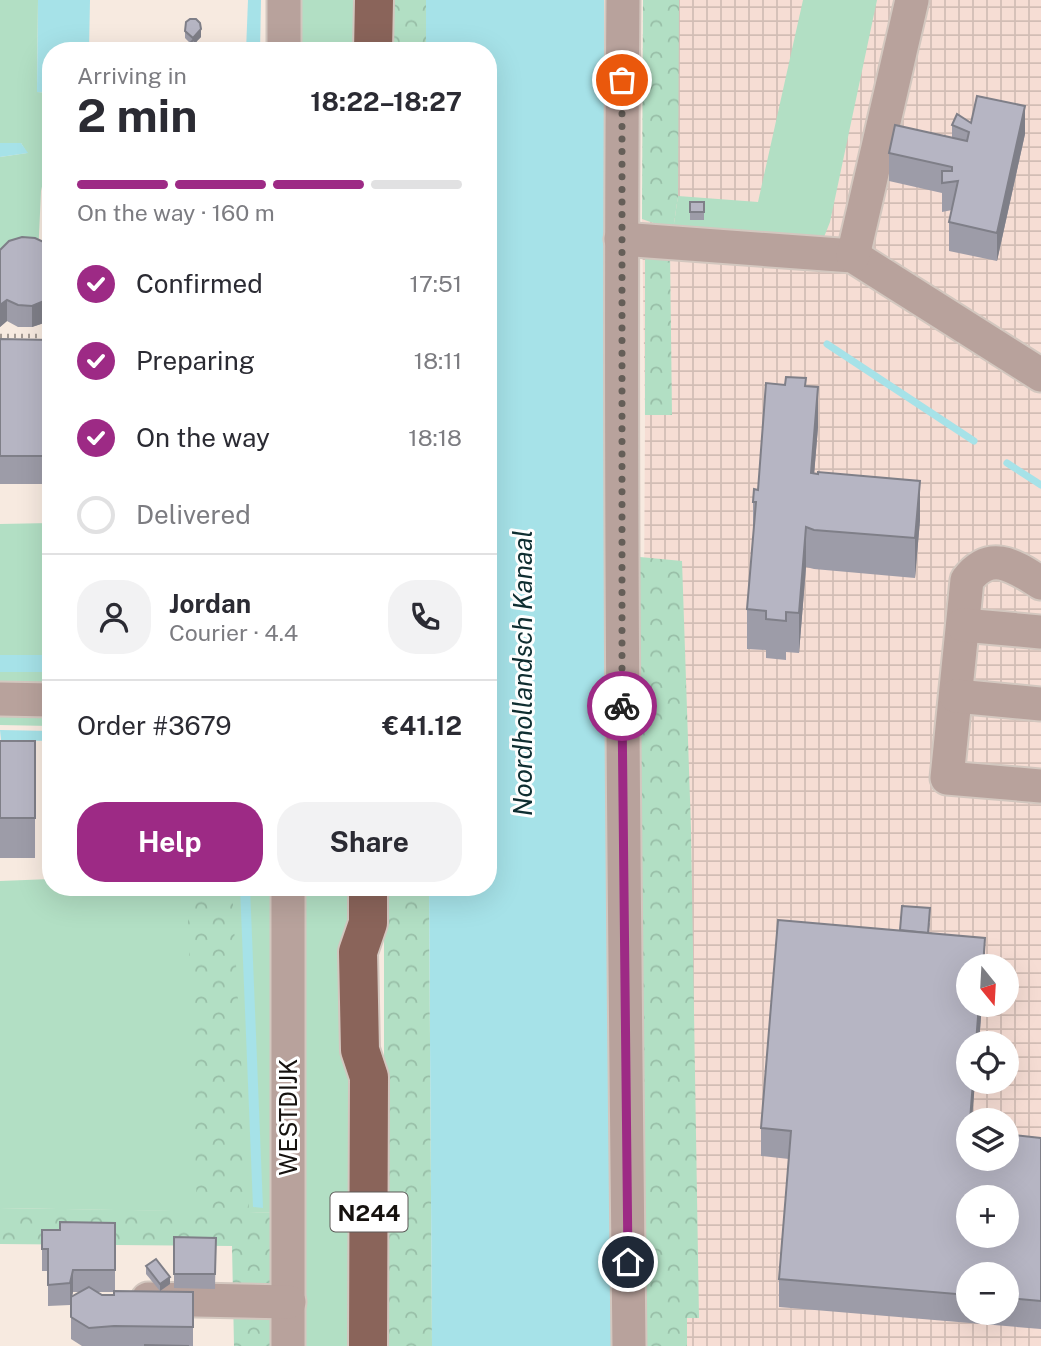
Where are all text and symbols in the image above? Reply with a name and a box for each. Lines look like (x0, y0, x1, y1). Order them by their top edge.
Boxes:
pin (592, 50, 652, 110)
icon: bag (603, 61, 641, 99)
text: Arriving in (77, 62, 187, 89)
text: 18:22–18:27 (310, 86, 462, 117)
text: 2 min (77, 88, 197, 142)
text: On the way · 160 m (77, 199, 275, 226)
icon: check (77, 265, 115, 303)
text: Confirmed (136, 268, 263, 299)
text: 17:51 (410, 270, 462, 297)
icon: check (77, 342, 115, 380)
text: Preparing (136, 345, 255, 376)
text: 18:11 (414, 347, 462, 374)
icon: check (77, 419, 115, 457)
text: On the way (136, 422, 270, 453)
text: 18:18 (408, 424, 462, 451)
text: Delivered (136, 499, 251, 530)
water label: Noordhollandsch Kanaal (507, 530, 538, 816)
button: person (77, 580, 151, 654)
button: phone (388, 580, 462, 654)
text: Jordan (169, 588, 251, 619)
text: Courier · 4.4 (169, 619, 298, 646)
courier (587, 671, 657, 741)
icon: bike (603, 687, 641, 725)
text: Order #3679 (77, 710, 232, 741)
text: €41.12 (382, 710, 462, 741)
button: Help (77, 802, 263, 882)
button: Share (277, 802, 462, 882)
north arrow (956, 954, 1018, 1017)
map controls (956, 954, 1019, 1325)
button: locate (956, 1031, 1019, 1094)
street label: WESTDIJK (274, 1059, 302, 1175)
button: layers (956, 1108, 1019, 1171)
button: + (956, 1185, 1019, 1248)
road number: N244 (330, 1192, 408, 1232)
pin (598, 1232, 658, 1292)
icon: home (609, 1243, 647, 1281)
button: − (956, 1262, 1019, 1325)

